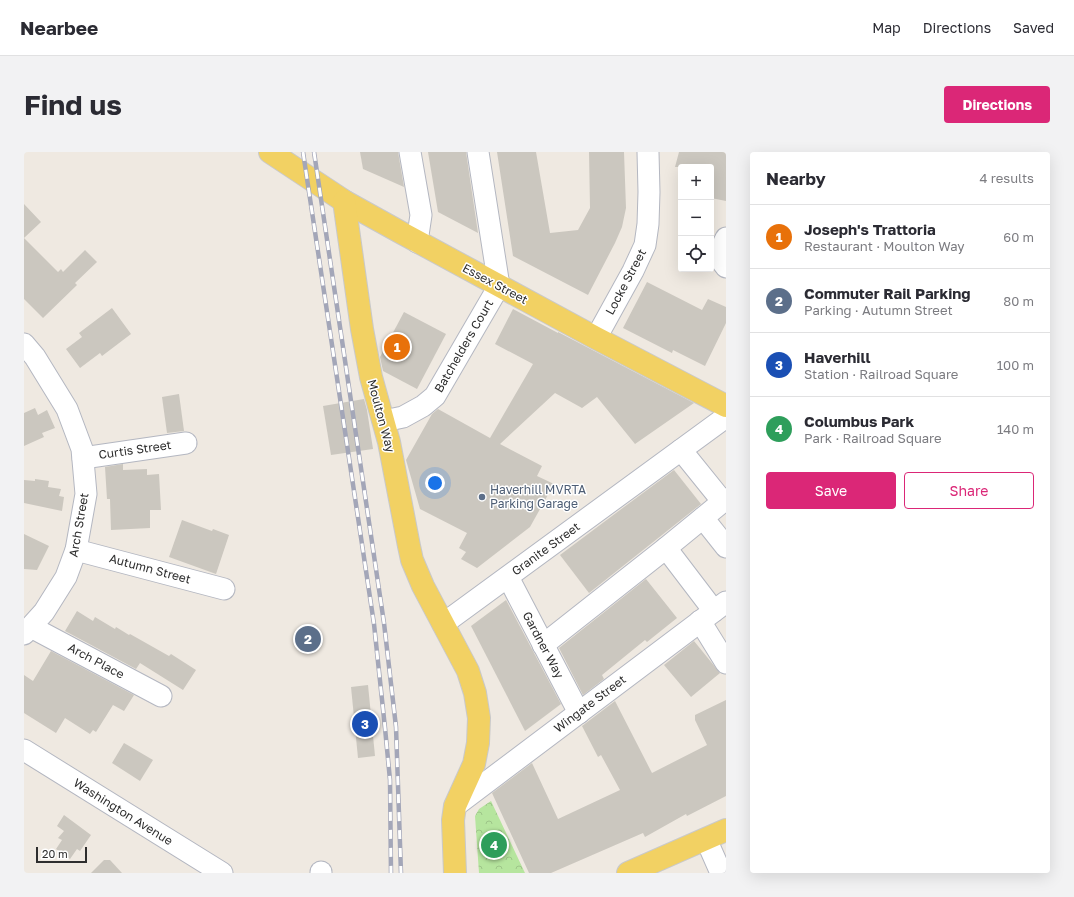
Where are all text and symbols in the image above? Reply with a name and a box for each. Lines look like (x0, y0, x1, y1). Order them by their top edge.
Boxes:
text: Nearbee (20, 16, 98, 39)
text: Map (872, 19, 901, 36)
text: Directions (923, 19, 991, 36)
text: Saved (1013, 19, 1054, 36)
button: Directions (944, 86, 1050, 123)
text: Find us (24, 88, 122, 121)
map controls (678, 164, 714, 272)
button: + (678, 164, 714, 200)
text: Nearby (766, 168, 826, 189)
text: 4 results (980, 170, 1034, 186)
button: − (678, 200, 714, 236)
text: Joseph's Trattoria (804, 220, 936, 238)
text: 1 (776, 229, 782, 245)
text: 60 m (1003, 229, 1034, 245)
button: locate (678, 236, 714, 272)
text: Restaurant · Moulton Way (804, 238, 965, 254)
street label: Locke Street (602, 246, 649, 317)
street label: Essex Street (460, 260, 531, 307)
text: Commuter Rail Parking (804, 284, 971, 302)
text: 2 (775, 293, 783, 309)
text: 80 m (1003, 293, 1034, 309)
street label: Batchelders Court (431, 296, 496, 395)
text: Parking · Autumn Street (804, 302, 953, 318)
pin: 1 (384, 332, 410, 362)
text: Haverhill (804, 348, 871, 366)
text: 3 (775, 357, 783, 373)
text: 100 m (997, 357, 1034, 373)
text: Station · Railroad Square (804, 366, 958, 382)
street label: Moulton Way (365, 378, 399, 454)
text: Columbus Park (804, 412, 914, 430)
text: 4 (775, 421, 783, 437)
text: 140 m (997, 421, 1034, 437)
text: Park · Railroad Square (804, 430, 942, 446)
street label: Curtis Street (98, 437, 172, 462)
button: Save (766, 472, 896, 509)
button: Share (904, 472, 1034, 509)
your location (425, 473, 445, 493)
place label: Haverhill MVRTA Parking Garage (490, 482, 586, 511)
street label: Arch Street (65, 491, 92, 558)
marker: Haverhill MVRTA Parking Garage (477, 492, 487, 502)
street label: Granite Street (509, 519, 583, 578)
street label: Autumn Street (108, 550, 193, 587)
street label: Gardner Way (520, 609, 567, 681)
pin: 2 (295, 624, 321, 654)
street label: Arch Place (66, 639, 127, 682)
street label: Wingate Street (551, 671, 629, 736)
pin: 3 (352, 709, 378, 739)
street label: Washington Avenue (71, 775, 176, 848)
pin: 4 (481, 830, 507, 860)
scale bar (36, 845, 87, 864)
text: 20 m (42, 847, 68, 860)

